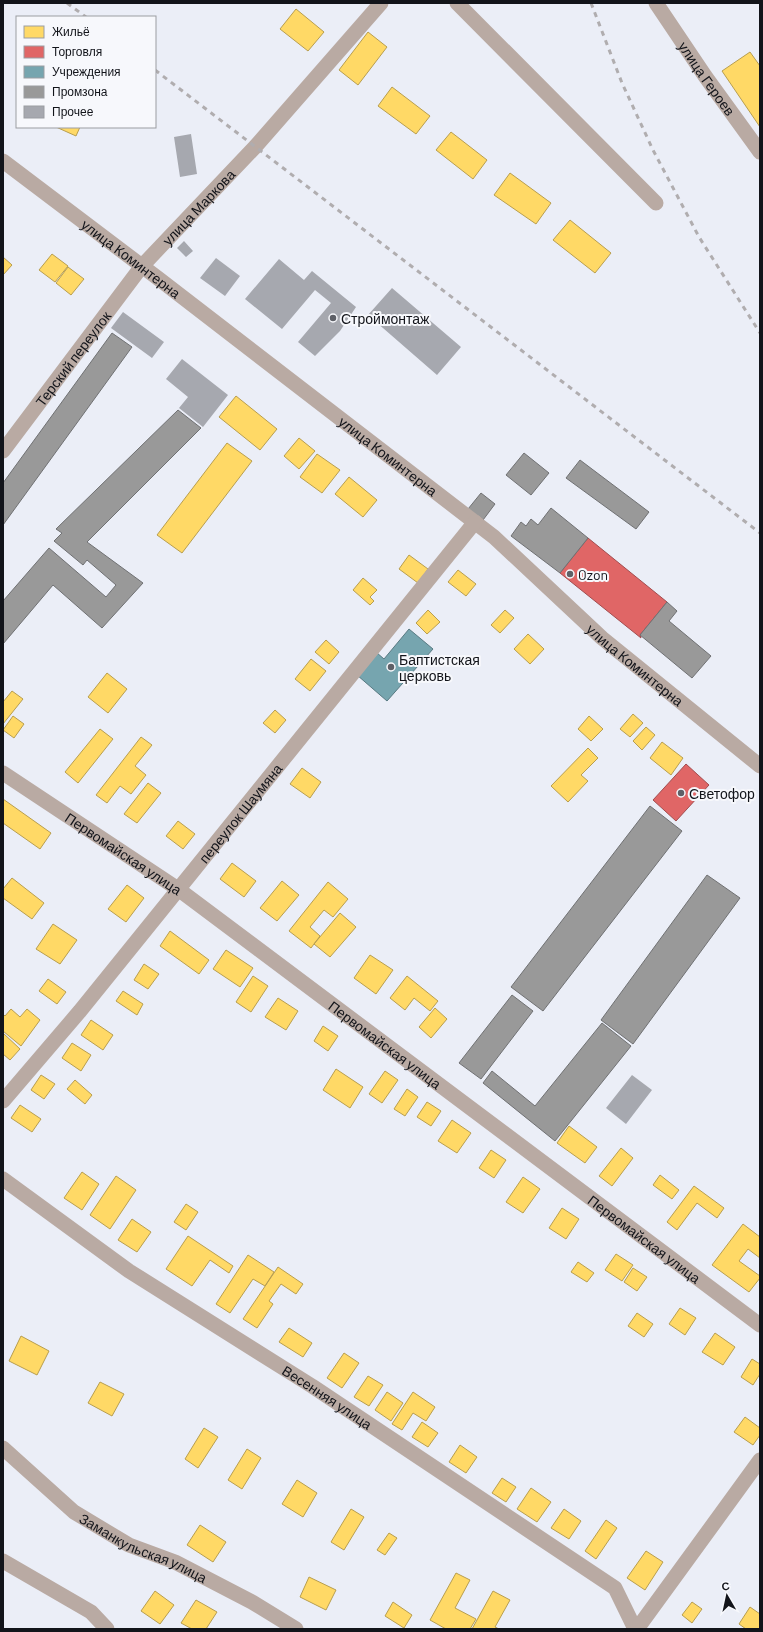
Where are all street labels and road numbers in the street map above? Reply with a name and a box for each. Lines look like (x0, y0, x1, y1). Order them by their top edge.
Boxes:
street label: улица Героев (676, 38, 739, 119)
street label: улица Маркова (158, 165, 238, 248)
street label: улица Коминтерна (78, 215, 184, 301)
street label: Терский переулок (31, 307, 114, 409)
street label: улица Коминтерна (336, 412, 441, 499)
street label: улица Коминтерна (584, 620, 687, 709)
street label: переулок Шаумяна (195, 760, 285, 866)
street label: Первомайская улица (62, 808, 185, 898)
street label: Первомайская улица (326, 997, 445, 1092)
street label: Первомайская улица (585, 1191, 704, 1286)
street label: Весенняя улица (279, 1361, 376, 1432)
street label: Заманкульская улица (77, 1509, 210, 1586)

